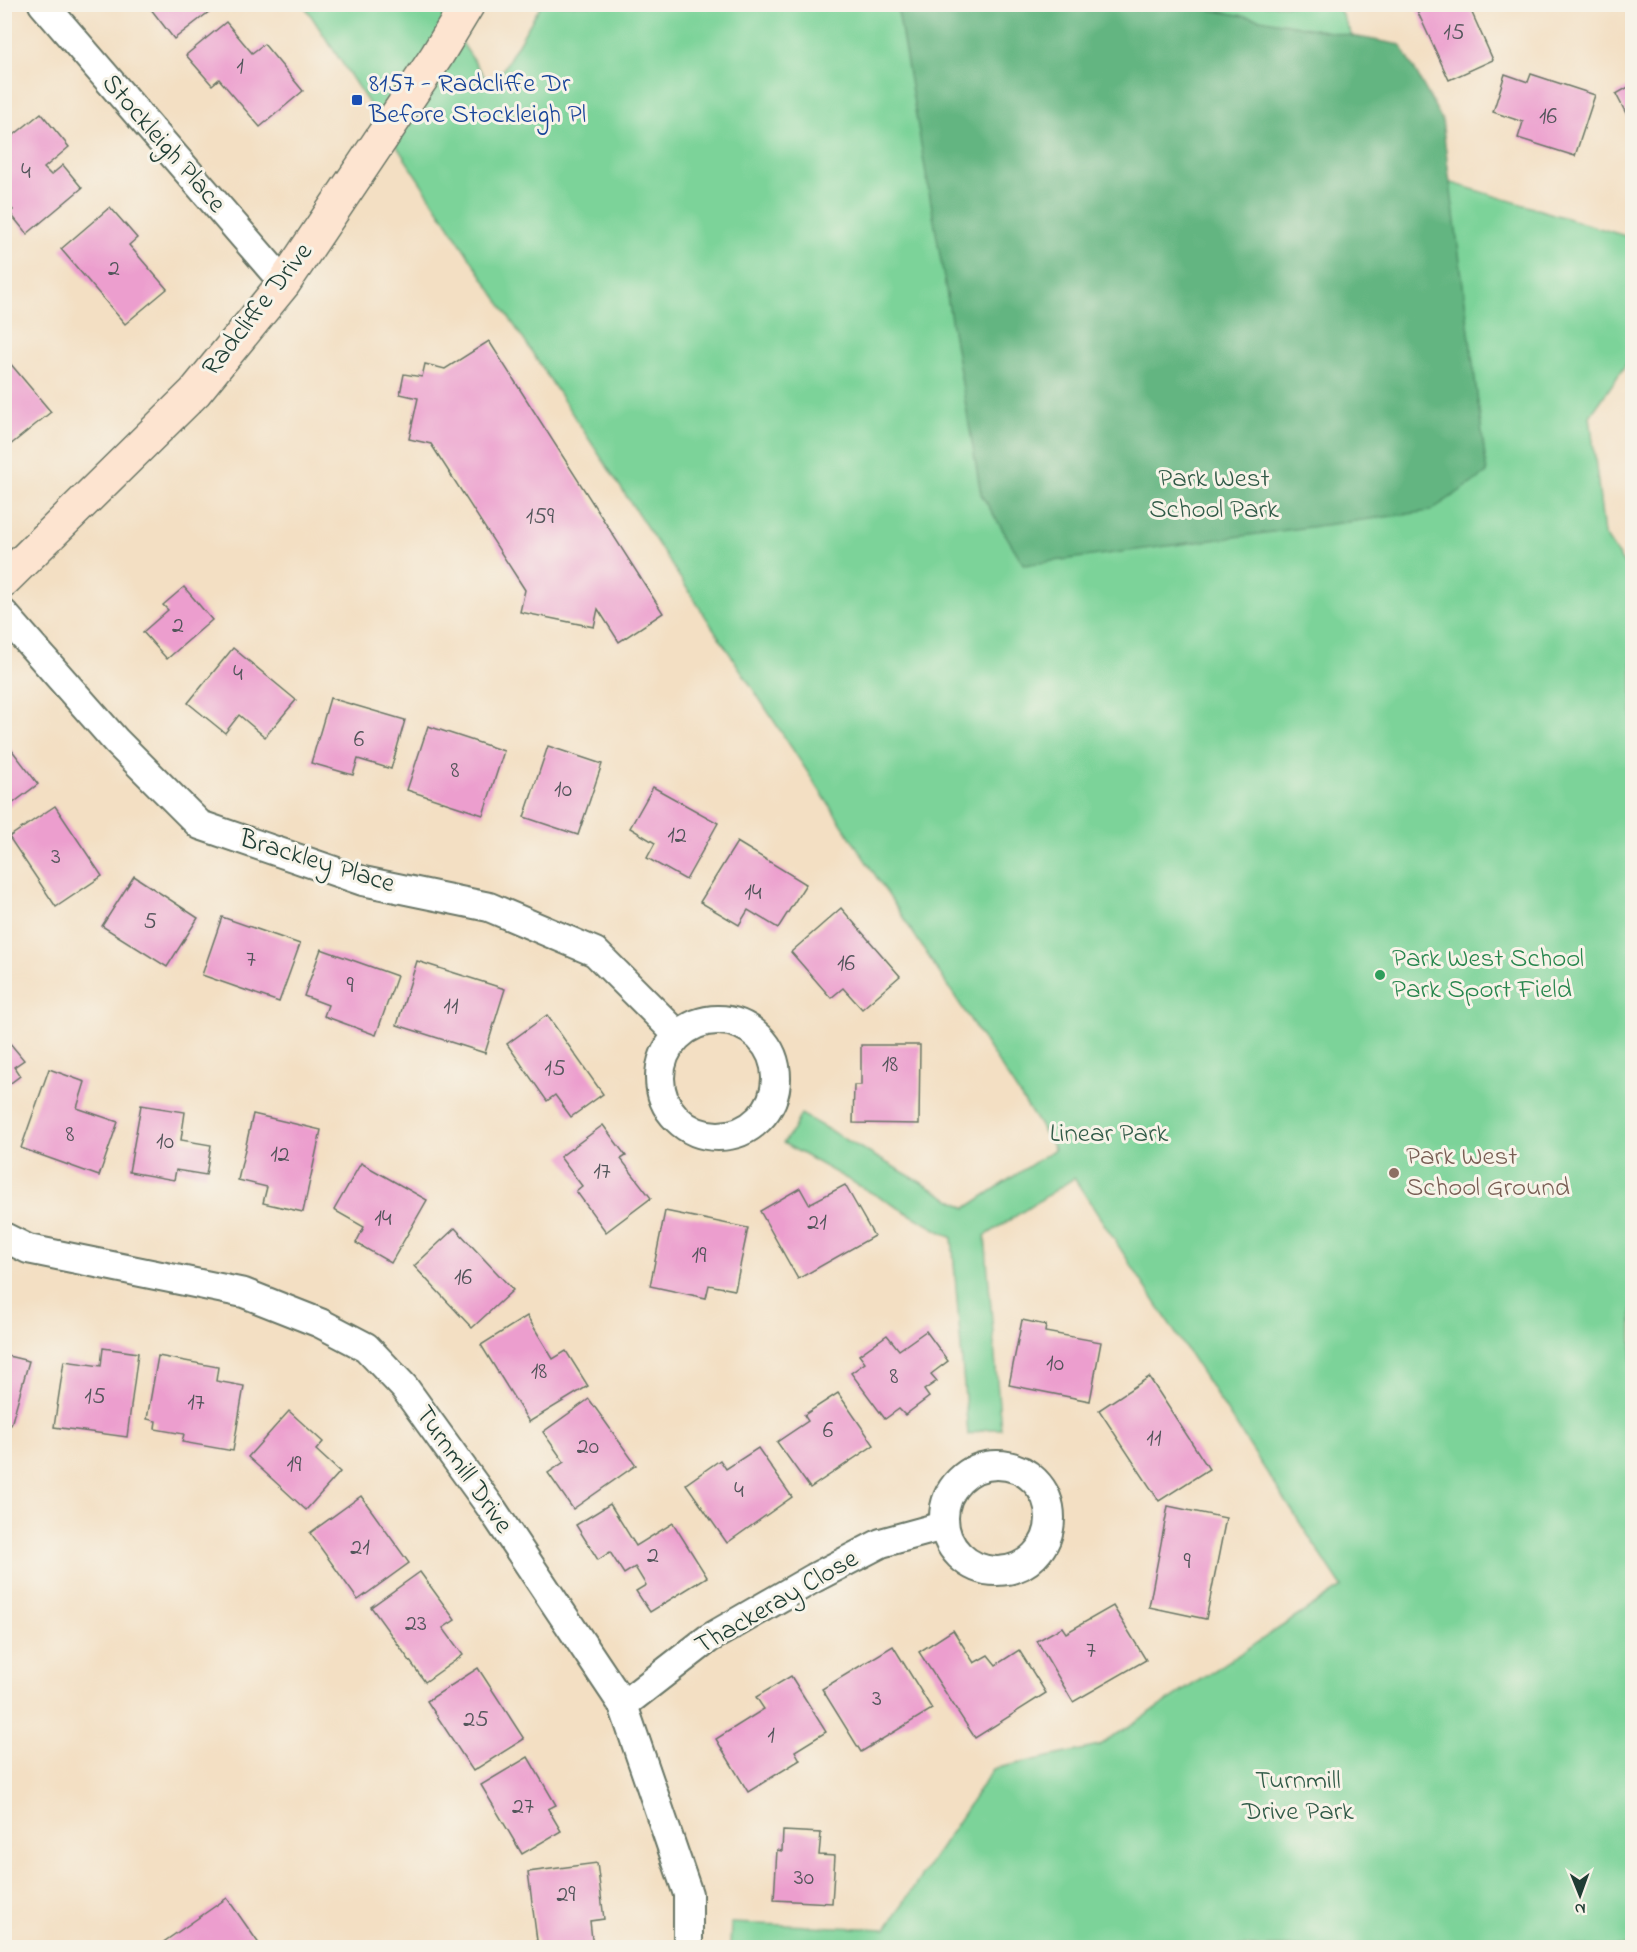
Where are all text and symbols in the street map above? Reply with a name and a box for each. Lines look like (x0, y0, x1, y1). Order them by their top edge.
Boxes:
house number: 15 (1443, 16, 1465, 51)
house number: 1 (236, 50, 244, 85)
place label: 8157 - Radcliffe Dr Before Stockleigh Pl (368, 65, 586, 135)
street label: Stockleigh Place (91, 66, 235, 223)
marker: 8157 - Radcliffe Dr Before Stockleigh Pl (350, 93, 364, 107)
house number: 16 (1539, 100, 1558, 135)
house number: 4 (21, 155, 31, 190)
street label: Radcliffe Drive (193, 234, 323, 385)
house number: 2 (108, 252, 120, 287)
park label: Park West School Park (1149, 460, 1279, 530)
house number: 159 (526, 500, 555, 535)
house number: 2 (172, 609, 184, 644)
house number: 4 (233, 657, 243, 692)
house number: 6 (354, 723, 365, 758)
house number: 8 (451, 754, 460, 789)
house number: 10 (554, 773, 572, 808)
house number: 12 (667, 819, 687, 854)
street label: Brackley Place (234, 820, 400, 904)
house number: 3 (51, 840, 61, 875)
house number: 14 (744, 876, 762, 911)
house number: 5 (143, 905, 157, 940)
place label: Park West School Park Sport Field (1392, 940, 1584, 1010)
house number: 7 (246, 943, 256, 978)
house number: 16 (837, 947, 856, 982)
marker: Park West School Park Sport Field (1373, 968, 1387, 982)
house number: 9 (346, 969, 354, 1004)
house number: 11 (443, 990, 459, 1025)
house number: 18 (882, 1048, 898, 1083)
house number: 15 (544, 1052, 566, 1087)
park label: Linear Park (1050, 1115, 1169, 1154)
house number: 8 (66, 1118, 75, 1153)
house number: 10 (156, 1125, 174, 1160)
house number: 12 (270, 1138, 290, 1173)
place label: Park West School Ground (1406, 1138, 1570, 1208)
house number: 17 (593, 1155, 611, 1190)
marker: Park West School Ground (1387, 1166, 1401, 1180)
house number: 14 (374, 1202, 392, 1237)
house number: 21 (807, 1206, 827, 1241)
house number: 19 (692, 1239, 707, 1274)
house number: 16 (454, 1261, 473, 1296)
house number: 10 (1046, 1347, 1064, 1382)
house number: 18 (531, 1355, 547, 1390)
house number: 8 (890, 1360, 899, 1395)
house number: 15 (84, 1380, 106, 1415)
house number: 17 (187, 1386, 205, 1421)
street label: Turnmill Drive (404, 1398, 522, 1543)
house number: 6 (823, 1414, 834, 1449)
house number: 11 (1146, 1422, 1162, 1457)
house number: 20 (577, 1430, 599, 1465)
house number: 19 (287, 1448, 302, 1483)
house number: 4 (734, 1474, 744, 1509)
house number: 21 (350, 1531, 370, 1566)
house number: 2 (647, 1539, 659, 1574)
street label: Thackeray Close (688, 1540, 867, 1666)
house number: 9 (1183, 1545, 1191, 1580)
house number: 23 (405, 1607, 427, 1642)
house number: 7 (1086, 1634, 1096, 1669)
house number: 3 (872, 1682, 882, 1717)
house number: 25 (463, 1703, 489, 1738)
house number: 1 (767, 1719, 775, 1754)
park label: Turnmill Drive Park (1241, 1762, 1354, 1832)
house number: 27 (512, 1790, 534, 1825)
house number: 30 (794, 1861, 814, 1896)
north arrow (1550, 1865, 1610, 1925)
house number: 29 (556, 1878, 576, 1913)
text: N (1574, 1896, 1586, 1920)

